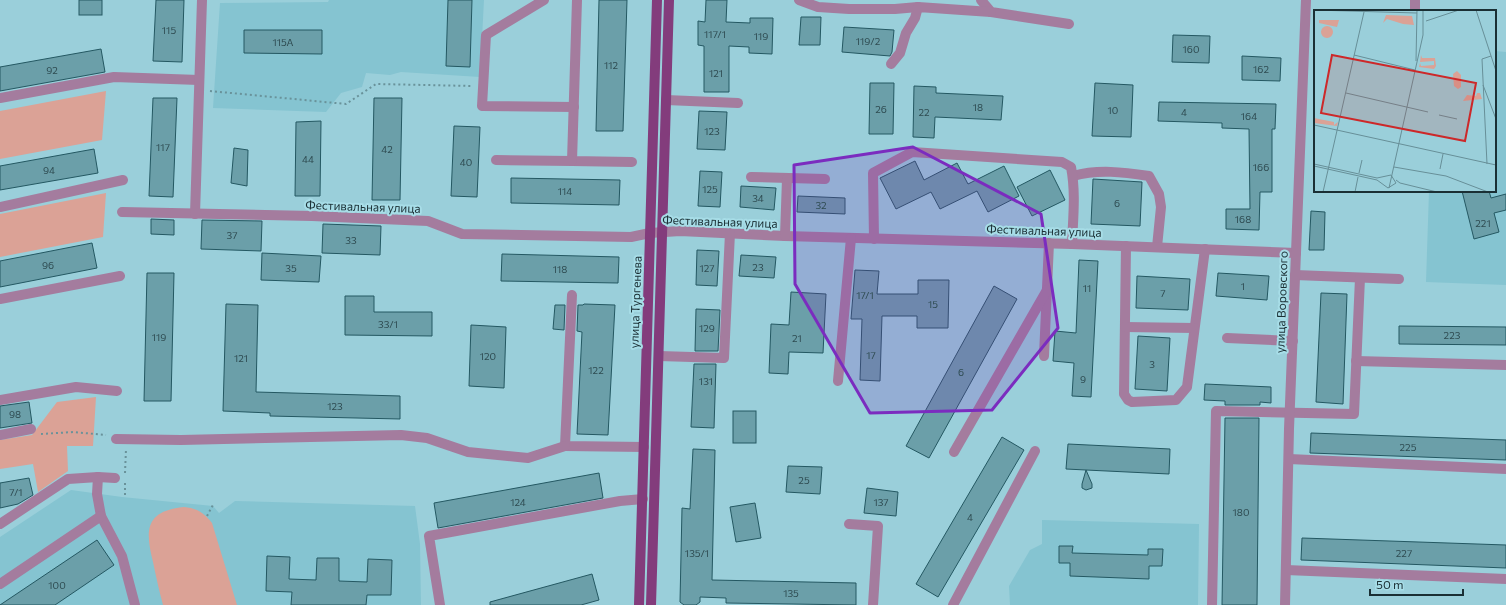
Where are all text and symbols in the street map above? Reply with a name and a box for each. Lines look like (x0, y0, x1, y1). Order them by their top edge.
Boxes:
inset map (1314, 10, 1496, 192)
house number: 115 (162, 24, 176, 36)
house number: 117/1 (704, 28, 726, 40)
house number: 119 (754, 30, 768, 42)
house number: 119/2 (856, 35, 881, 47)
house number: 115А (273, 36, 294, 48)
house number: 160 (1183, 43, 1199, 55)
house number: 112 (604, 59, 618, 71)
house number: 162 (1253, 63, 1269, 75)
house number: 92 (46, 64, 58, 76)
house number: 121 (709, 67, 723, 79)
house number: 18 (973, 101, 983, 113)
house number: 26 (875, 103, 887, 115)
house number: 10 (1108, 104, 1118, 116)
house number: 22 (918, 106, 930, 118)
house number: 4 (1181, 106, 1187, 118)
house number: 164 (1241, 110, 1257, 122)
house number: 123 (704, 125, 720, 137)
house number: 117 (156, 141, 170, 153)
house number: 42 (381, 143, 393, 155)
house number: 44 (302, 153, 314, 165)
house number: 40 (460, 156, 472, 168)
house number: 166 (1253, 161, 1269, 173)
house number: 94 (43, 164, 55, 176)
house number: 125 (702, 183, 718, 195)
house number: 114 (558, 185, 572, 197)
house number: 34 (752, 192, 764, 204)
street label: Фестивальная улица (305, 197, 421, 215)
house number: 6 (1114, 197, 1120, 209)
house number: 32 (815, 199, 827, 211)
street label: Фестивальная улица (662, 212, 778, 230)
house number: 168 (1235, 213, 1251, 225)
house number: 221 (1475, 217, 1491, 229)
street label: Фестивальная улица (986, 221, 1102, 239)
house number: 37 (227, 229, 237, 241)
house number: 33 (345, 234, 357, 246)
street label: улица Воровского (1272, 251, 1290, 353)
street label: улица Тургенева (626, 256, 644, 348)
house number: 96 (42, 259, 54, 271)
house number: 23 (752, 261, 764, 273)
house number: 35 (285, 262, 297, 274)
house number: 127 (699, 262, 715, 274)
house number: 118 (553, 263, 567, 275)
house number: 1 (1241, 280, 1245, 292)
house number: 11 (1083, 282, 1091, 294)
house number: 7 (1160, 287, 1166, 299)
house number: 17/1 (856, 289, 874, 301)
house number: 15 (928, 298, 938, 310)
house number: 33/1 (378, 318, 398, 330)
house number: 129 (699, 322, 715, 334)
house number: 223 (1444, 329, 1461, 341)
house number: 119 (152, 331, 166, 343)
house number: 21 (792, 332, 802, 344)
house number: 17 (866, 349, 876, 361)
house number: 120 (480, 350, 496, 362)
house number: 121 (234, 352, 248, 364)
house number: 3 (1149, 358, 1155, 370)
house number: 122 (588, 364, 604, 376)
house number: 6 (958, 366, 964, 378)
house number: 9 (1080, 373, 1086, 385)
house number: 131 (699, 375, 713, 387)
house number: 123 (327, 400, 343, 412)
house number: 98 (9, 408, 21, 420)
house number: 225 (1400, 441, 1417, 453)
house number: 25 (798, 474, 810, 486)
house number: 7/1 (9, 486, 23, 498)
house number: 124 (510, 496, 526, 508)
house number: 137 (873, 496, 889, 508)
house number: 180 (1233, 506, 1249, 518)
house number: 4 (967, 511, 973, 523)
house number: 135/1 (685, 547, 709, 559)
house number: 227 (1396, 547, 1412, 559)
scale bar (1370, 571, 1463, 597)
text: 50 m (1376, 577, 1404, 591)
house number: 100 (48, 579, 66, 591)
house number: 135 (783, 587, 799, 599)

